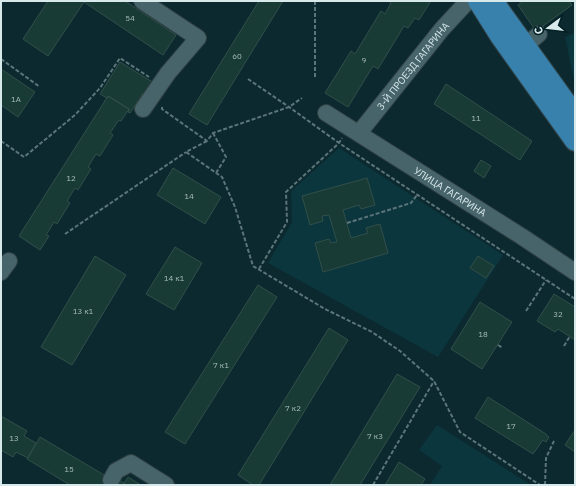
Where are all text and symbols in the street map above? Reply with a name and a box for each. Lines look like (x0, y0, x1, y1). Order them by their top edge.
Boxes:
north arrow (528, 8, 568, 48)
house number: 54 (125, 13, 135, 23)
street label: 3-Й ПРОЕЗД ГАГАРИНА (374, 19, 452, 112)
text: С (531, 25, 546, 36)
house number: 60 (232, 51, 242, 61)
house number: 9 (362, 55, 367, 65)
house number: 1А (11, 94, 21, 104)
house number: 11 (471, 113, 481, 123)
street label: УЛИЦА ГАГАРИНА (412, 164, 490, 219)
house number: 12 (66, 173, 76, 183)
house number: 14 (184, 191, 194, 201)
house number: 14 к1 (164, 273, 185, 283)
house number: 13 к1 (73, 306, 94, 316)
house number: 32 (553, 309, 563, 319)
house number: 18 (478, 329, 488, 339)
house number: 7 к1 (213, 360, 229, 370)
house number: 7 к2 (285, 403, 301, 413)
house number: 17 (506, 421, 516, 431)
house number: 7 к3 (367, 431, 383, 441)
house number: 13 (9, 433, 19, 443)
house number: 15 (64, 464, 74, 474)

